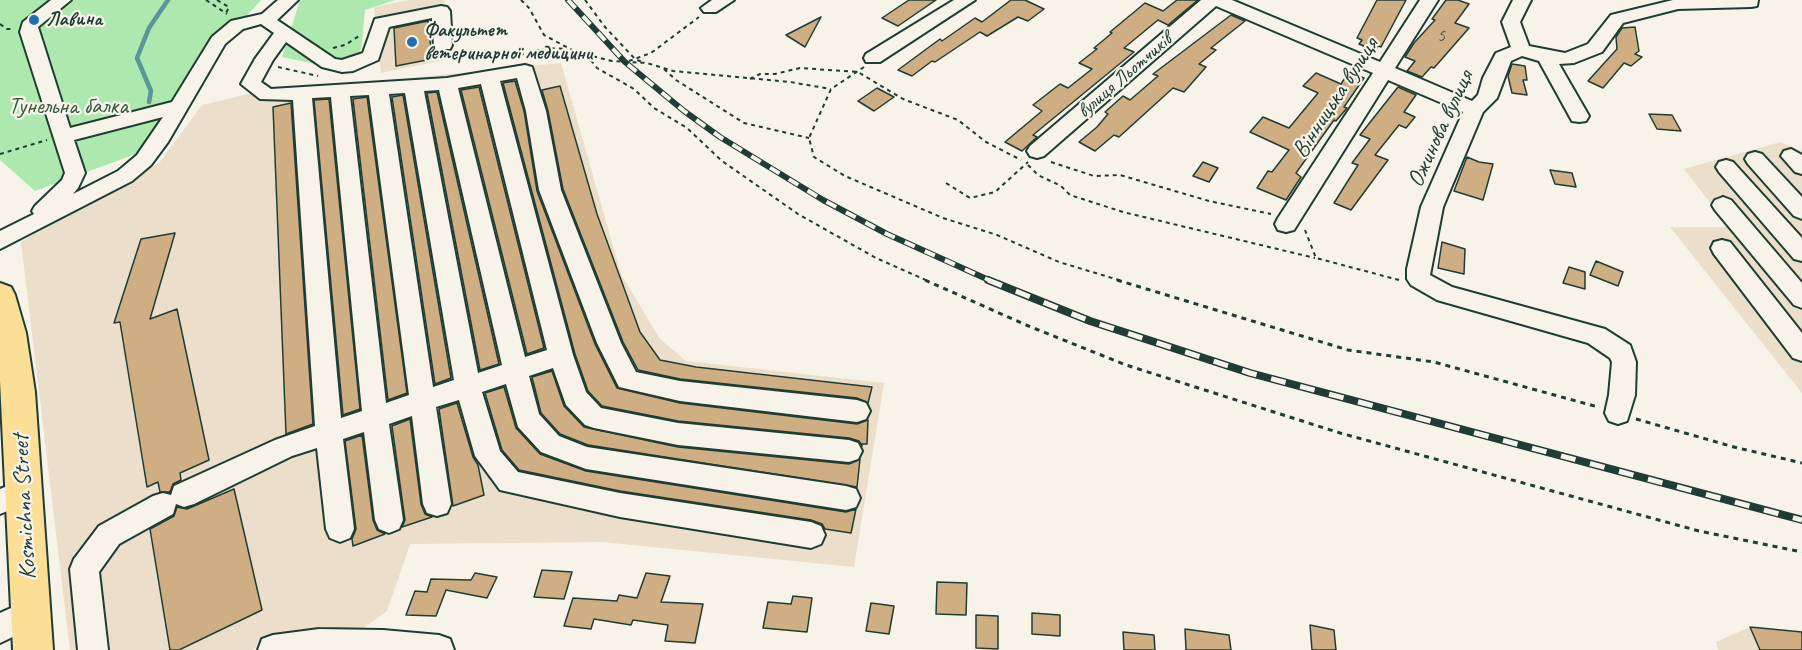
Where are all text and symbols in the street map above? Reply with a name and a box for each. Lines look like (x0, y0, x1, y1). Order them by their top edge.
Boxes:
place label: Лавина (46, 8, 102, 32)
marker: Лавина (27, 13, 41, 27)
place label: Факультет ветеринарної медицини (424, 19, 592, 66)
house number: 5 (1437, 25, 1445, 47)
street label: вулиця Льотчиків (1073, 28, 1177, 124)
street label: Вінницька вулиця (1286, 32, 1386, 164)
marker: Факультет ветеринарної медицини (405, 35, 419, 49)
street label: Ожинова вулиця (1401, 66, 1481, 192)
park label: Тунельна балка (8, 93, 128, 121)
street label: Kosmichna Street (7, 434, 43, 580)

